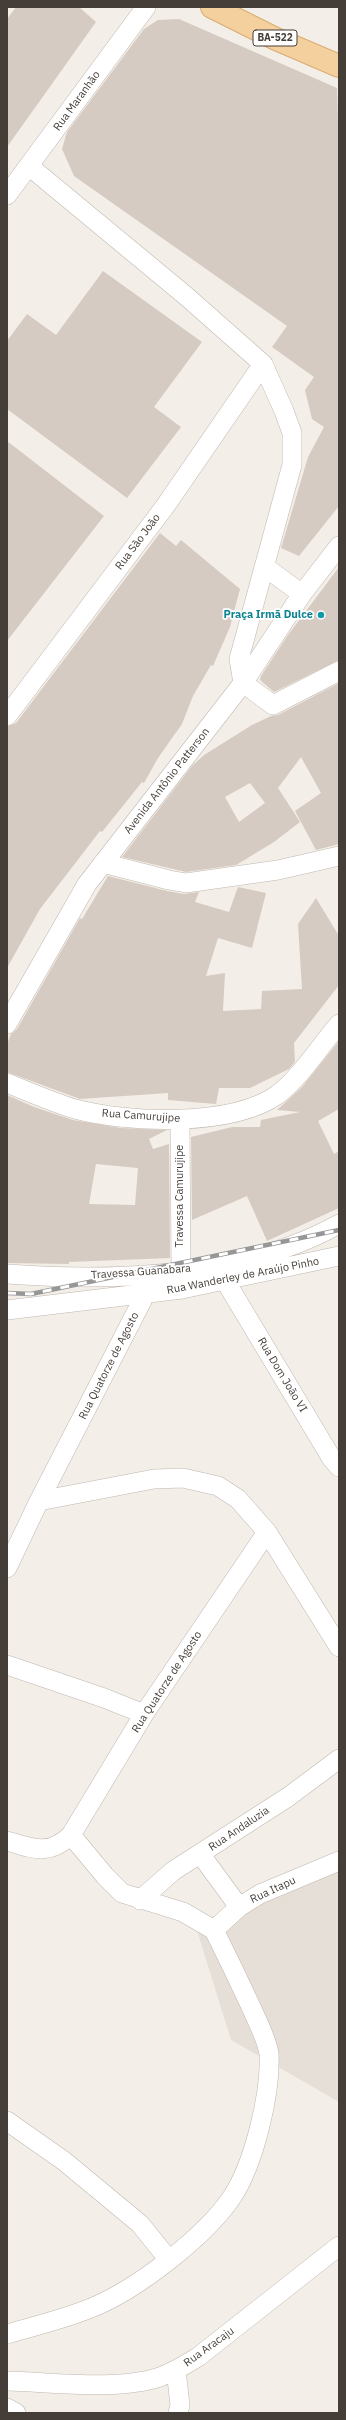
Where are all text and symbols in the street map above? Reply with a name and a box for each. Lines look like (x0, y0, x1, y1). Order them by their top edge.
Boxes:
road number: BA-522 (253, 30, 297, 46)
street label: Rua Maranhão (51, 68, 103, 134)
street label: Rua São João (113, 511, 163, 573)
place label: Praça Irmã Dulce (224, 608, 313, 622)
marker: Praça Irmã Dulce (316, 610, 326, 620)
street label: Avenida Antônio Patterson (121, 725, 213, 837)
street label: Rua Camurujipe (101, 1107, 181, 1125)
street label: Travessa Camurujipe (173, 1145, 187, 1247)
street label: Rua Wanderley de Araújo Pinho (166, 1255, 320, 1297)
street label: Travessa Guanabara (91, 1262, 191, 1282)
street label: Rua Quatorze de Agosto (76, 1310, 142, 1422)
street label: Rua Dom João VI (254, 1335, 310, 1415)
street label: Rua Quatorze de Agosto (129, 1629, 205, 1735)
street label: Rua Andaluzia (206, 1804, 272, 1854)
street label: Rua Itapu (248, 1874, 298, 1906)
street label: Rua Aracaju (181, 2324, 237, 2370)

